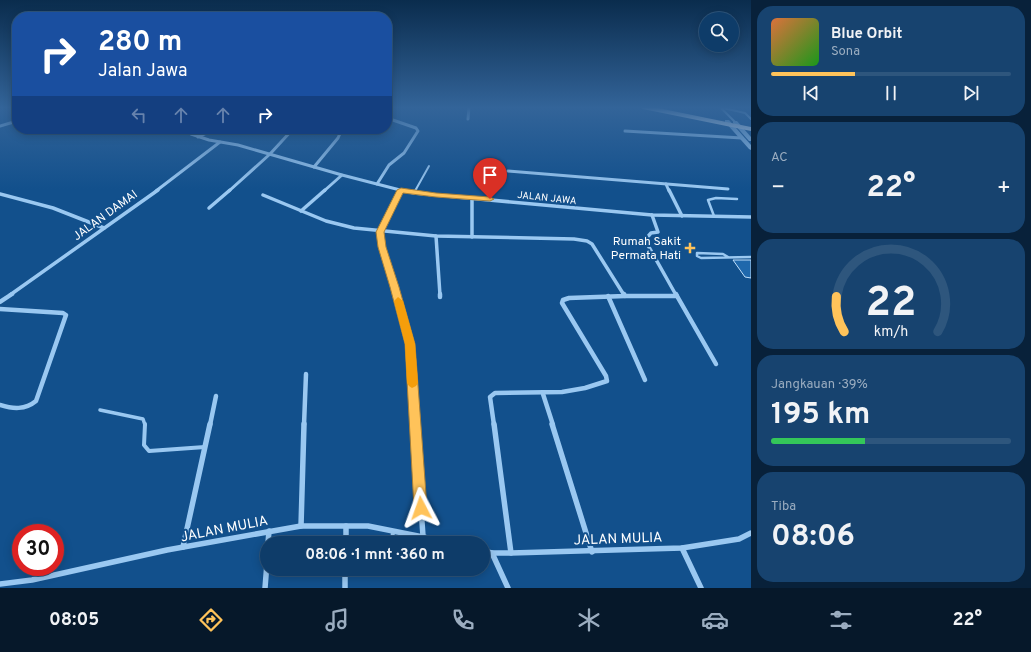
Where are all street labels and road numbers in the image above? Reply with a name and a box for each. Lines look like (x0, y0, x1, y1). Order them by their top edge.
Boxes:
street label: JALAN DAMAI (70, 187, 141, 245)
street label: JALAN JAWA (517, 189, 577, 208)
street label: JALAN MULIA (179, 513, 269, 546)
street label: JALAN MULIA (573, 529, 663, 550)

